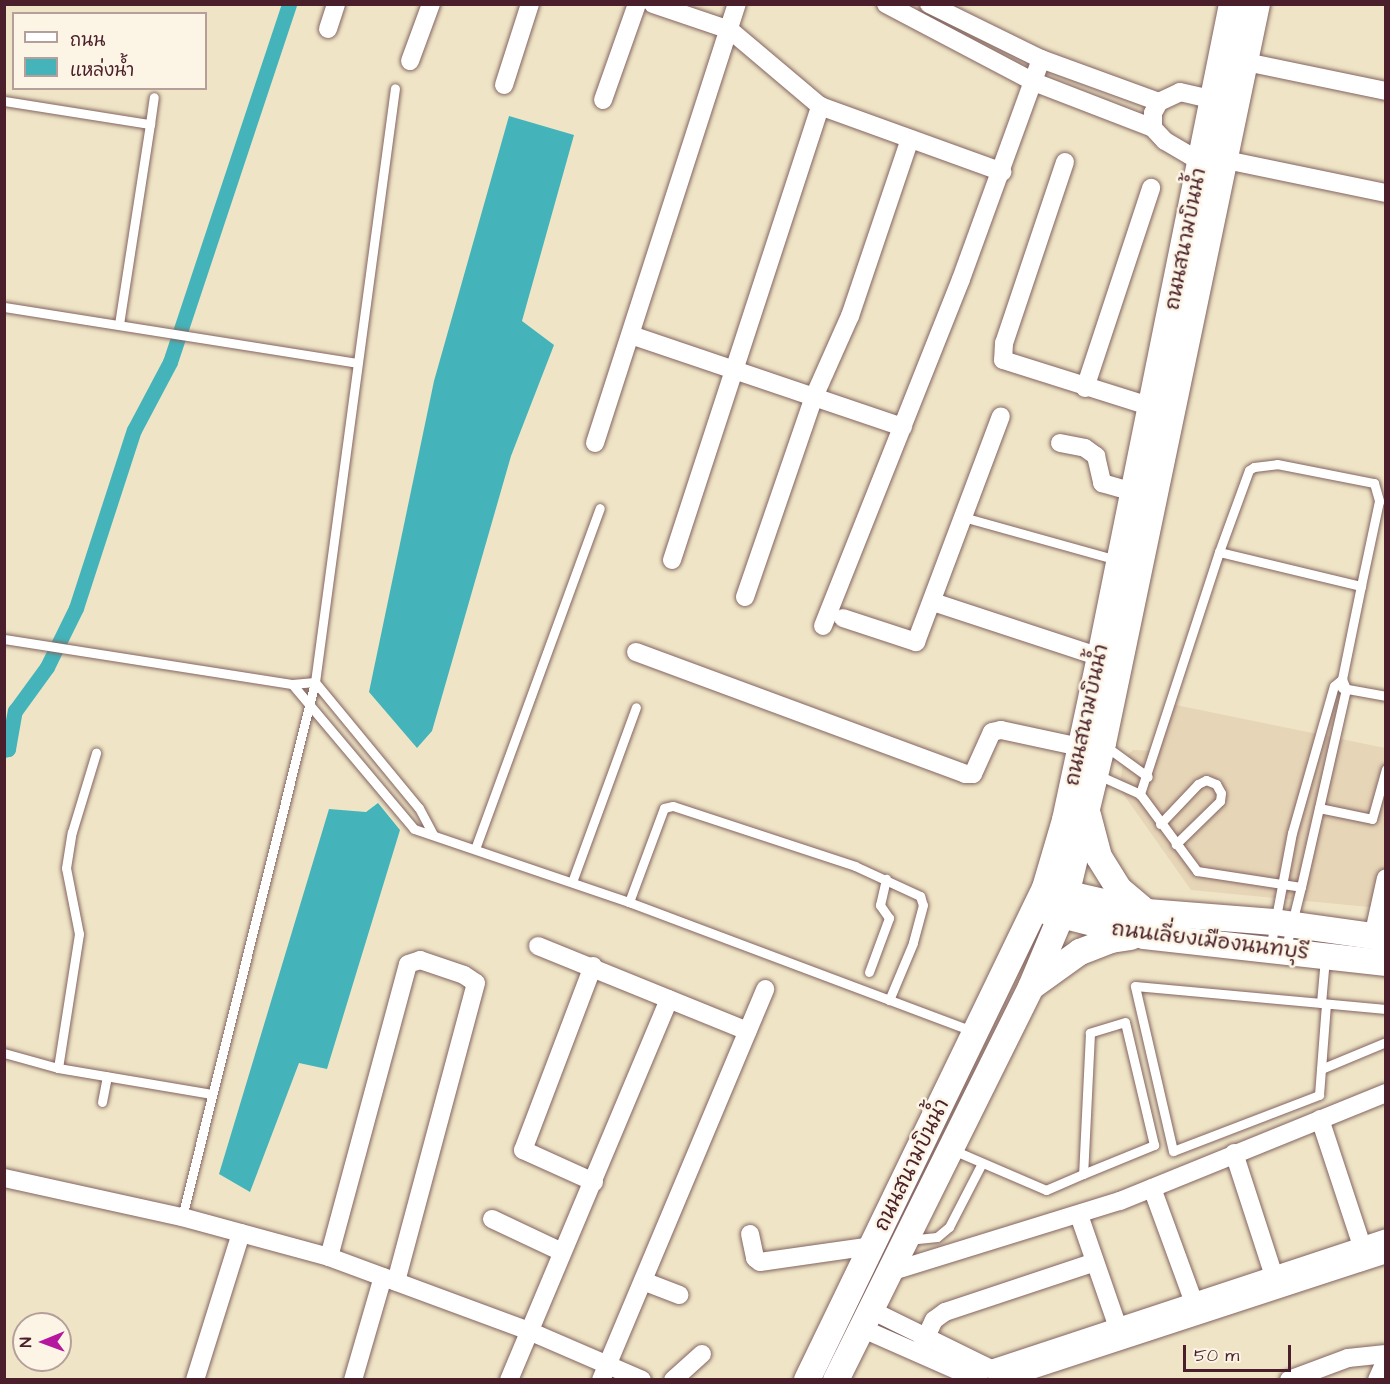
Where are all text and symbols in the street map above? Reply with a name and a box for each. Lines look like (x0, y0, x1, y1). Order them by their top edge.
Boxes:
legend (12, 12, 207, 90)
text: ถนน (70, 28, 105, 53)
text: แหล่งน้ำ (70, 58, 134, 83)
street label: ถนนสนามบินน้ำ (1160, 166, 1212, 312)
street label: ถนนสนามบินน้ำ (1060, 642, 1114, 788)
street label: ถนนเลี่ยงเมืองนนทบุรี (1110, 916, 1310, 966)
street label: ถนนสนามบินน้ำ (869, 1095, 955, 1235)
north arrow (12, 1312, 72, 1372)
scale bar (1186, 1333, 1294, 1371)
text: N (15, 1337, 37, 1347)
text: 50 m (1194, 1343, 1239, 1368)

